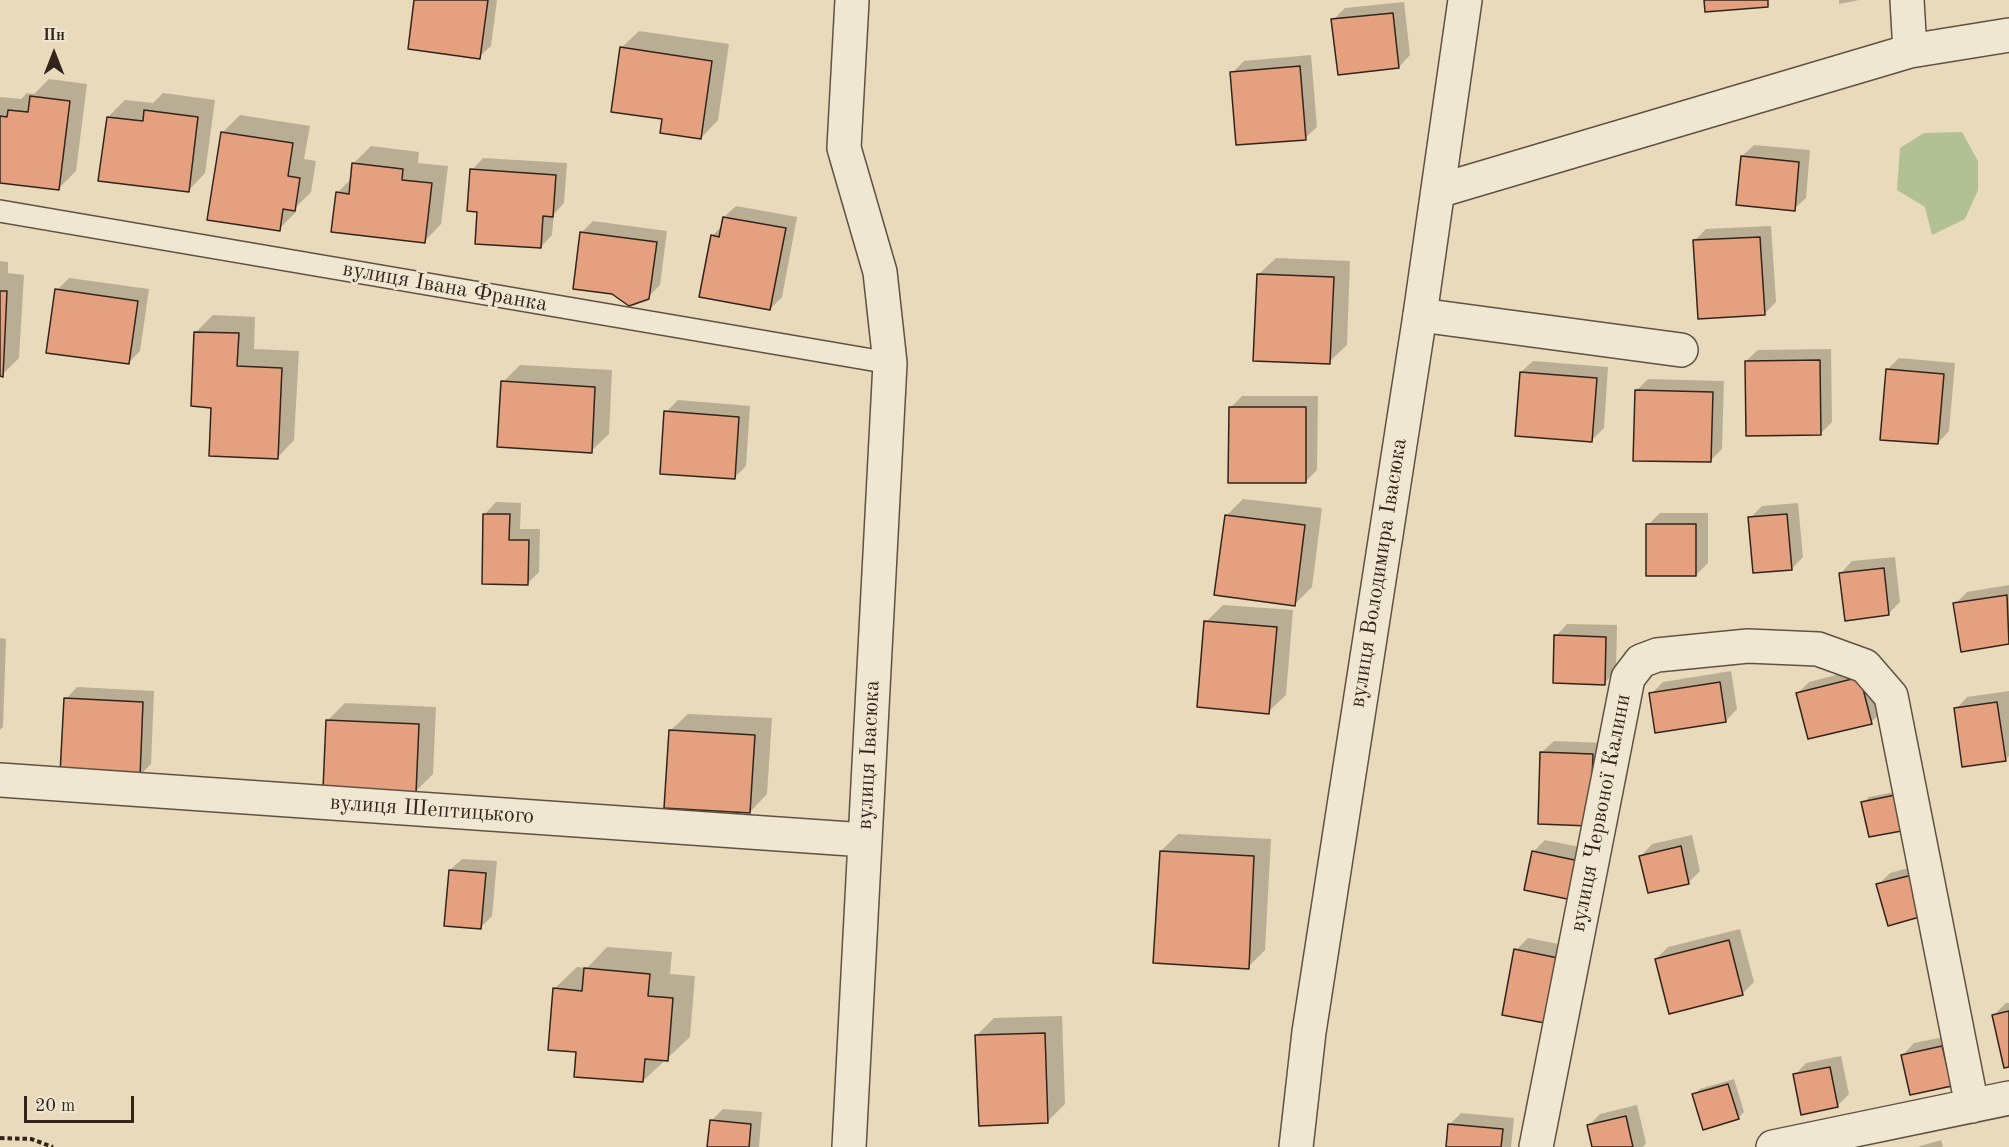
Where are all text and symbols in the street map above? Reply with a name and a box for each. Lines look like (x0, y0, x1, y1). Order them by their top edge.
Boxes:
north arrow (24, 24, 84, 84)
text: Пн (43, 28, 65, 44)
street label: вулиця Івана Франка (341, 256, 549, 318)
street label: вулиця Володимира Івасюка (1345, 436, 1413, 710)
street label: вулиця Івасюка (852, 680, 886, 830)
street label: вулиця Червоної Калини (1565, 692, 1637, 934)
street label: вулиця Шептицького (329, 790, 535, 830)
scale bar (27, 1084, 136, 1122)
text: 20 m (35, 1097, 75, 1115)

